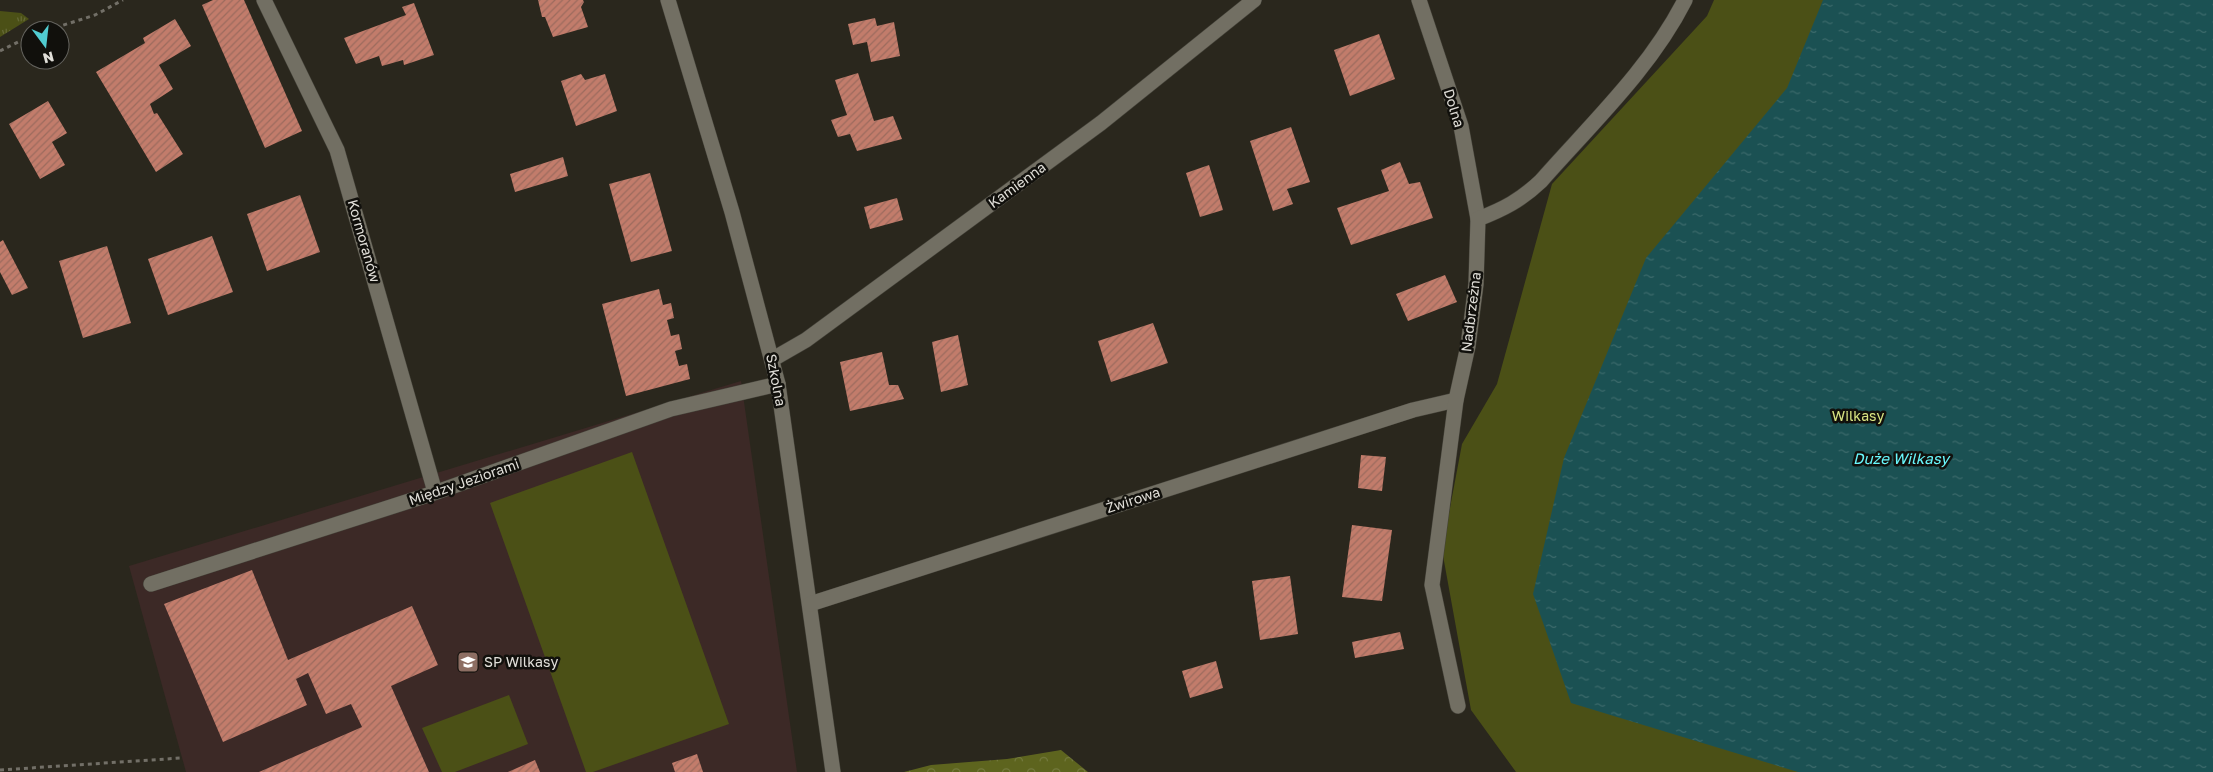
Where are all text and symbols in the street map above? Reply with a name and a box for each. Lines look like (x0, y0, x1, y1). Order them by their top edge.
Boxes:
north arrow (20, 20, 70, 70)
text: N (41, 48, 56, 68)
street label: Dolna (1441, 87, 1468, 129)
street label: Kamienna (985, 158, 1049, 211)
street label: Kormoranów (345, 197, 384, 284)
street label: Nadbrzeżna (1457, 271, 1484, 353)
street label: Szkolna (763, 352, 790, 408)
park label: Wilkasy (1832, 407, 1884, 424)
water label: Duże Wilkasy (1853, 449, 1952, 468)
street label: Między Jeziorami (406, 455, 521, 508)
street label: Żwirowa (1104, 483, 1162, 516)
school or university icon: SP Wilkasy (456, 650, 480, 674)
place label: SP Wilkasy (484, 653, 558, 670)

